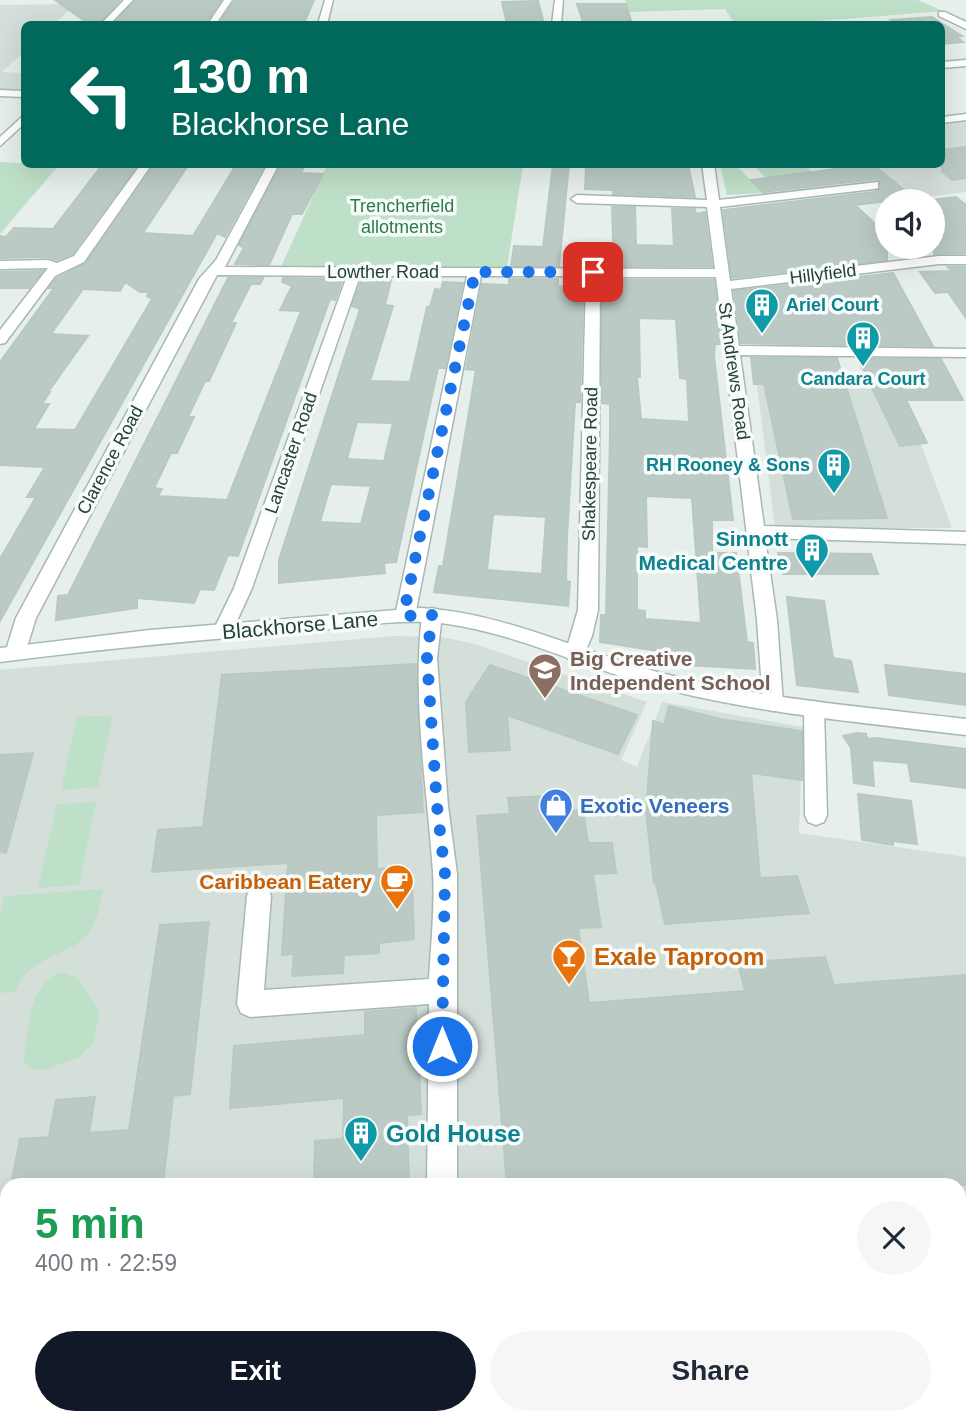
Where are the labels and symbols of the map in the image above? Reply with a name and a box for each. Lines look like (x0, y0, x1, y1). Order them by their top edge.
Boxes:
park label: Trencherfield allotments (350, 196, 454, 237)
pin (563, 242, 623, 302)
street label: Hillyfield (789, 260, 857, 288)
street label: Lowther Road (327, 262, 439, 282)
building icon: Ariel Court (743, 286, 781, 335)
place label: Ariel Court (786, 295, 879, 315)
street label: St Andrews Road (714, 301, 754, 441)
building icon: Candara Court (844, 319, 882, 368)
place label: Candara Court (800, 369, 926, 389)
street label: Shakespeare Road (579, 387, 601, 541)
street label: Lancaster Road (261, 390, 321, 516)
street label: Clarence Road (73, 402, 147, 518)
building icon: RH Rooney & Sons (815, 446, 853, 495)
place label: RH Rooney & Sons (646, 455, 810, 475)
place label: Sinnott Medical Centre (639, 527, 788, 574)
building icon: Sinnott Medical Centre (793, 531, 831, 580)
street label: Blackhorse Lane (221, 607, 379, 643)
place label: Big Creative Independent School (570, 647, 771, 694)
school or university icon: Big Creative Independent School (526, 651, 564, 700)
shop icon: Exotic Veneers (537, 786, 575, 835)
place label: Exotic Veneers (580, 794, 729, 817)
cafe icon: Caribbean Eatery (378, 862, 416, 911)
place label: Caribbean Eatery (199, 870, 372, 893)
bar icon: Exale Taproom (550, 937, 588, 986)
place label: Exale Taproom (594, 943, 764, 970)
position arrow (405, 1009, 479, 1083)
building icon: Gold House (342, 1114, 380, 1163)
place label: Gold House (386, 1120, 521, 1147)

